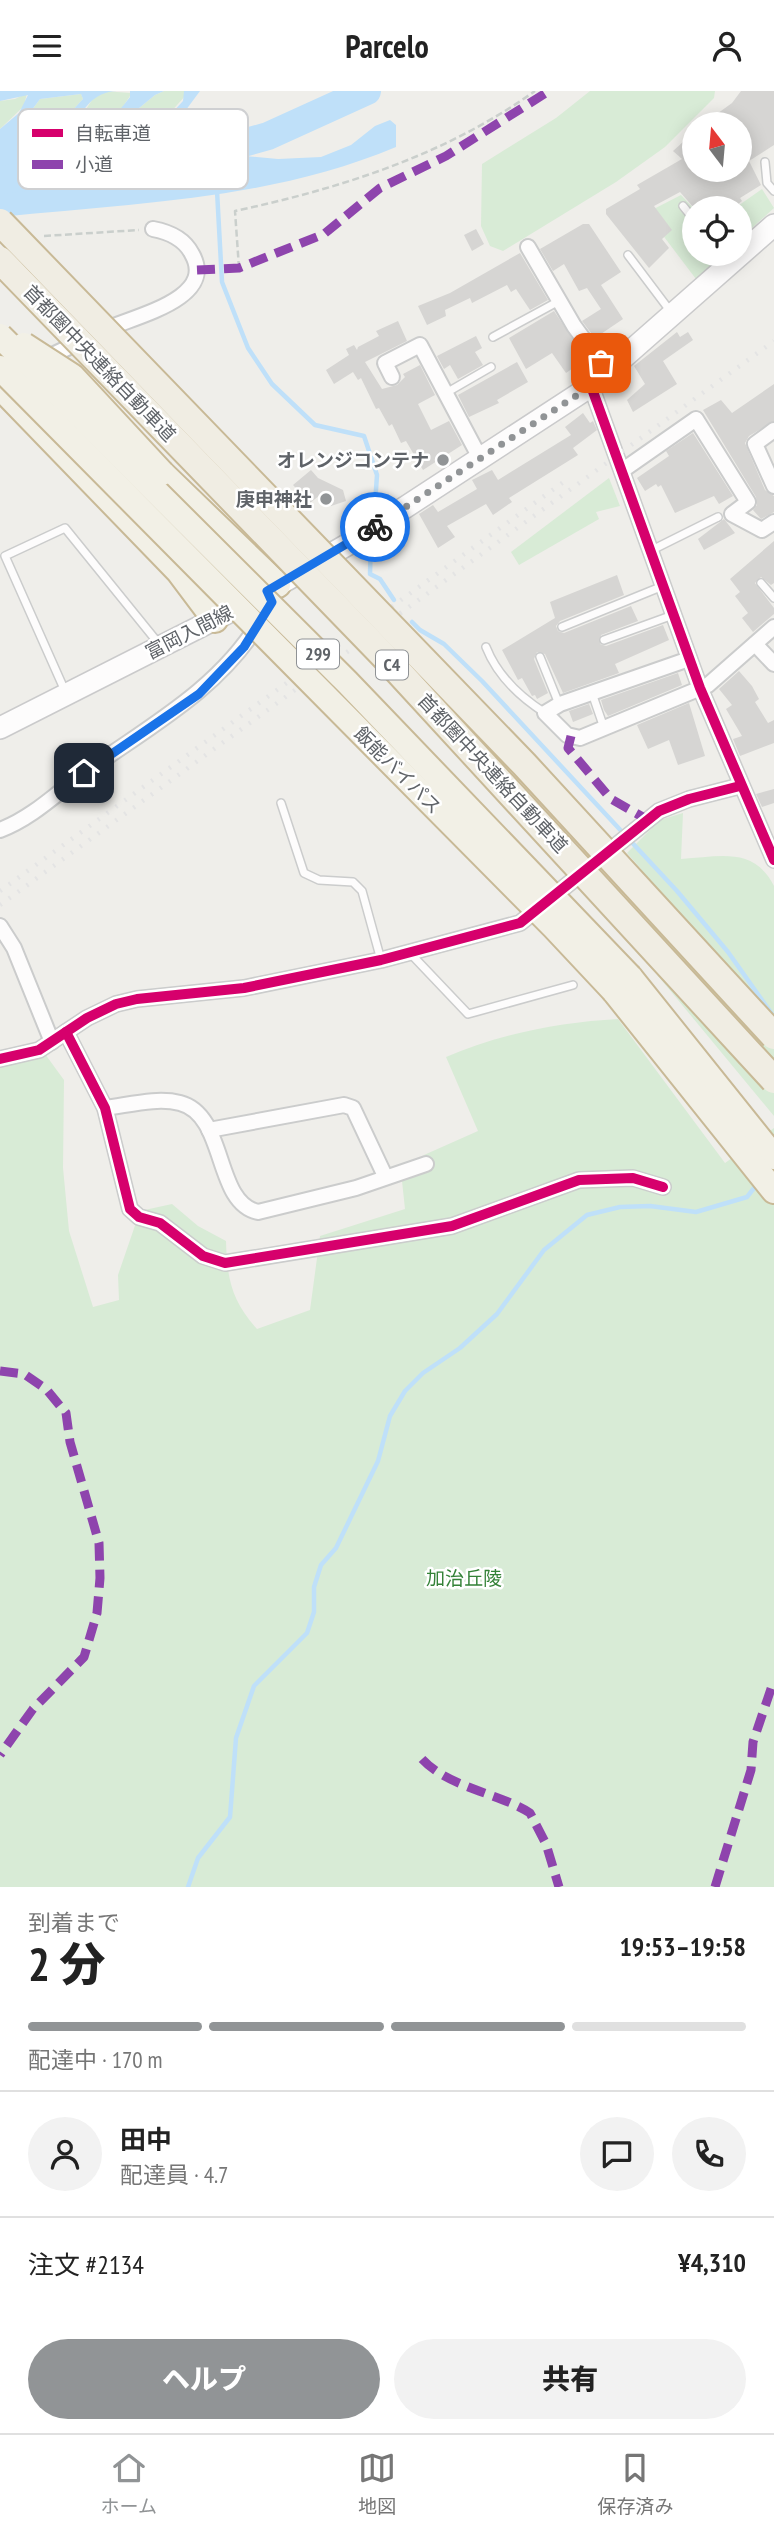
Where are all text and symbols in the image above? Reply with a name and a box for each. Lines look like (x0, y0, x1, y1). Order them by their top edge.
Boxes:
text: Parcelo (345, 25, 429, 67)
icon: menu (28, 27, 66, 65)
icon: person (708, 27, 746, 65)
legend (18, 109, 248, 189)
north arrow (682, 112, 752, 182)
map controls (682, 112, 752, 266)
text: 自転車道 (75, 121, 151, 145)
text: 小道 (75, 152, 113, 176)
button: locate (682, 196, 752, 266)
street label: 首都圏中央連絡自動車道 (19, 279, 181, 447)
pin (571, 333, 631, 393)
icon: bag (582, 344, 620, 382)
place label: オレンジコンテナ (277, 448, 429, 472)
marker: オレンジコンテナ (435, 452, 451, 468)
place label: 庚申神社 (236, 487, 312, 511)
marker: 庚申神社 (318, 491, 334, 507)
courier (340, 492, 410, 562)
icon: bike (356, 508, 394, 546)
street label: 富岡入間線 (141, 600, 237, 664)
road number: 299 (297, 639, 339, 669)
road number: C4 (376, 651, 408, 679)
street label: 首都圏中央連絡自動車道 (413, 688, 573, 858)
street label: 飯能バイパス (349, 721, 447, 819)
pin (54, 743, 114, 803)
icon: home (65, 754, 103, 792)
park label: 加治丘陵 (426, 1566, 502, 1590)
text: 到着まで (28, 1908, 120, 1937)
text: 19:53–19:58 (619, 1930, 746, 1963)
text: 2 分 (28, 1934, 105, 1994)
text: 配達中 · 170 m (28, 2045, 163, 2074)
button: person (28, 2117, 102, 2191)
button: chat (580, 2117, 654, 2191)
button: phone (672, 2117, 746, 2191)
text: 田中 (120, 2123, 172, 2156)
text: 配達員 · 4.7 (120, 2160, 228, 2189)
text: ¥4,310 (678, 2246, 746, 2279)
text: 注文 #2134 (28, 2248, 144, 2281)
button: ヘルプ (28, 2339, 380, 2419)
button: 共有 (394, 2339, 746, 2419)
tab: ホーム (101, 2449, 157, 2518)
tab: 地図 (358, 2449, 396, 2518)
tab: 保存済み (597, 2449, 673, 2518)

